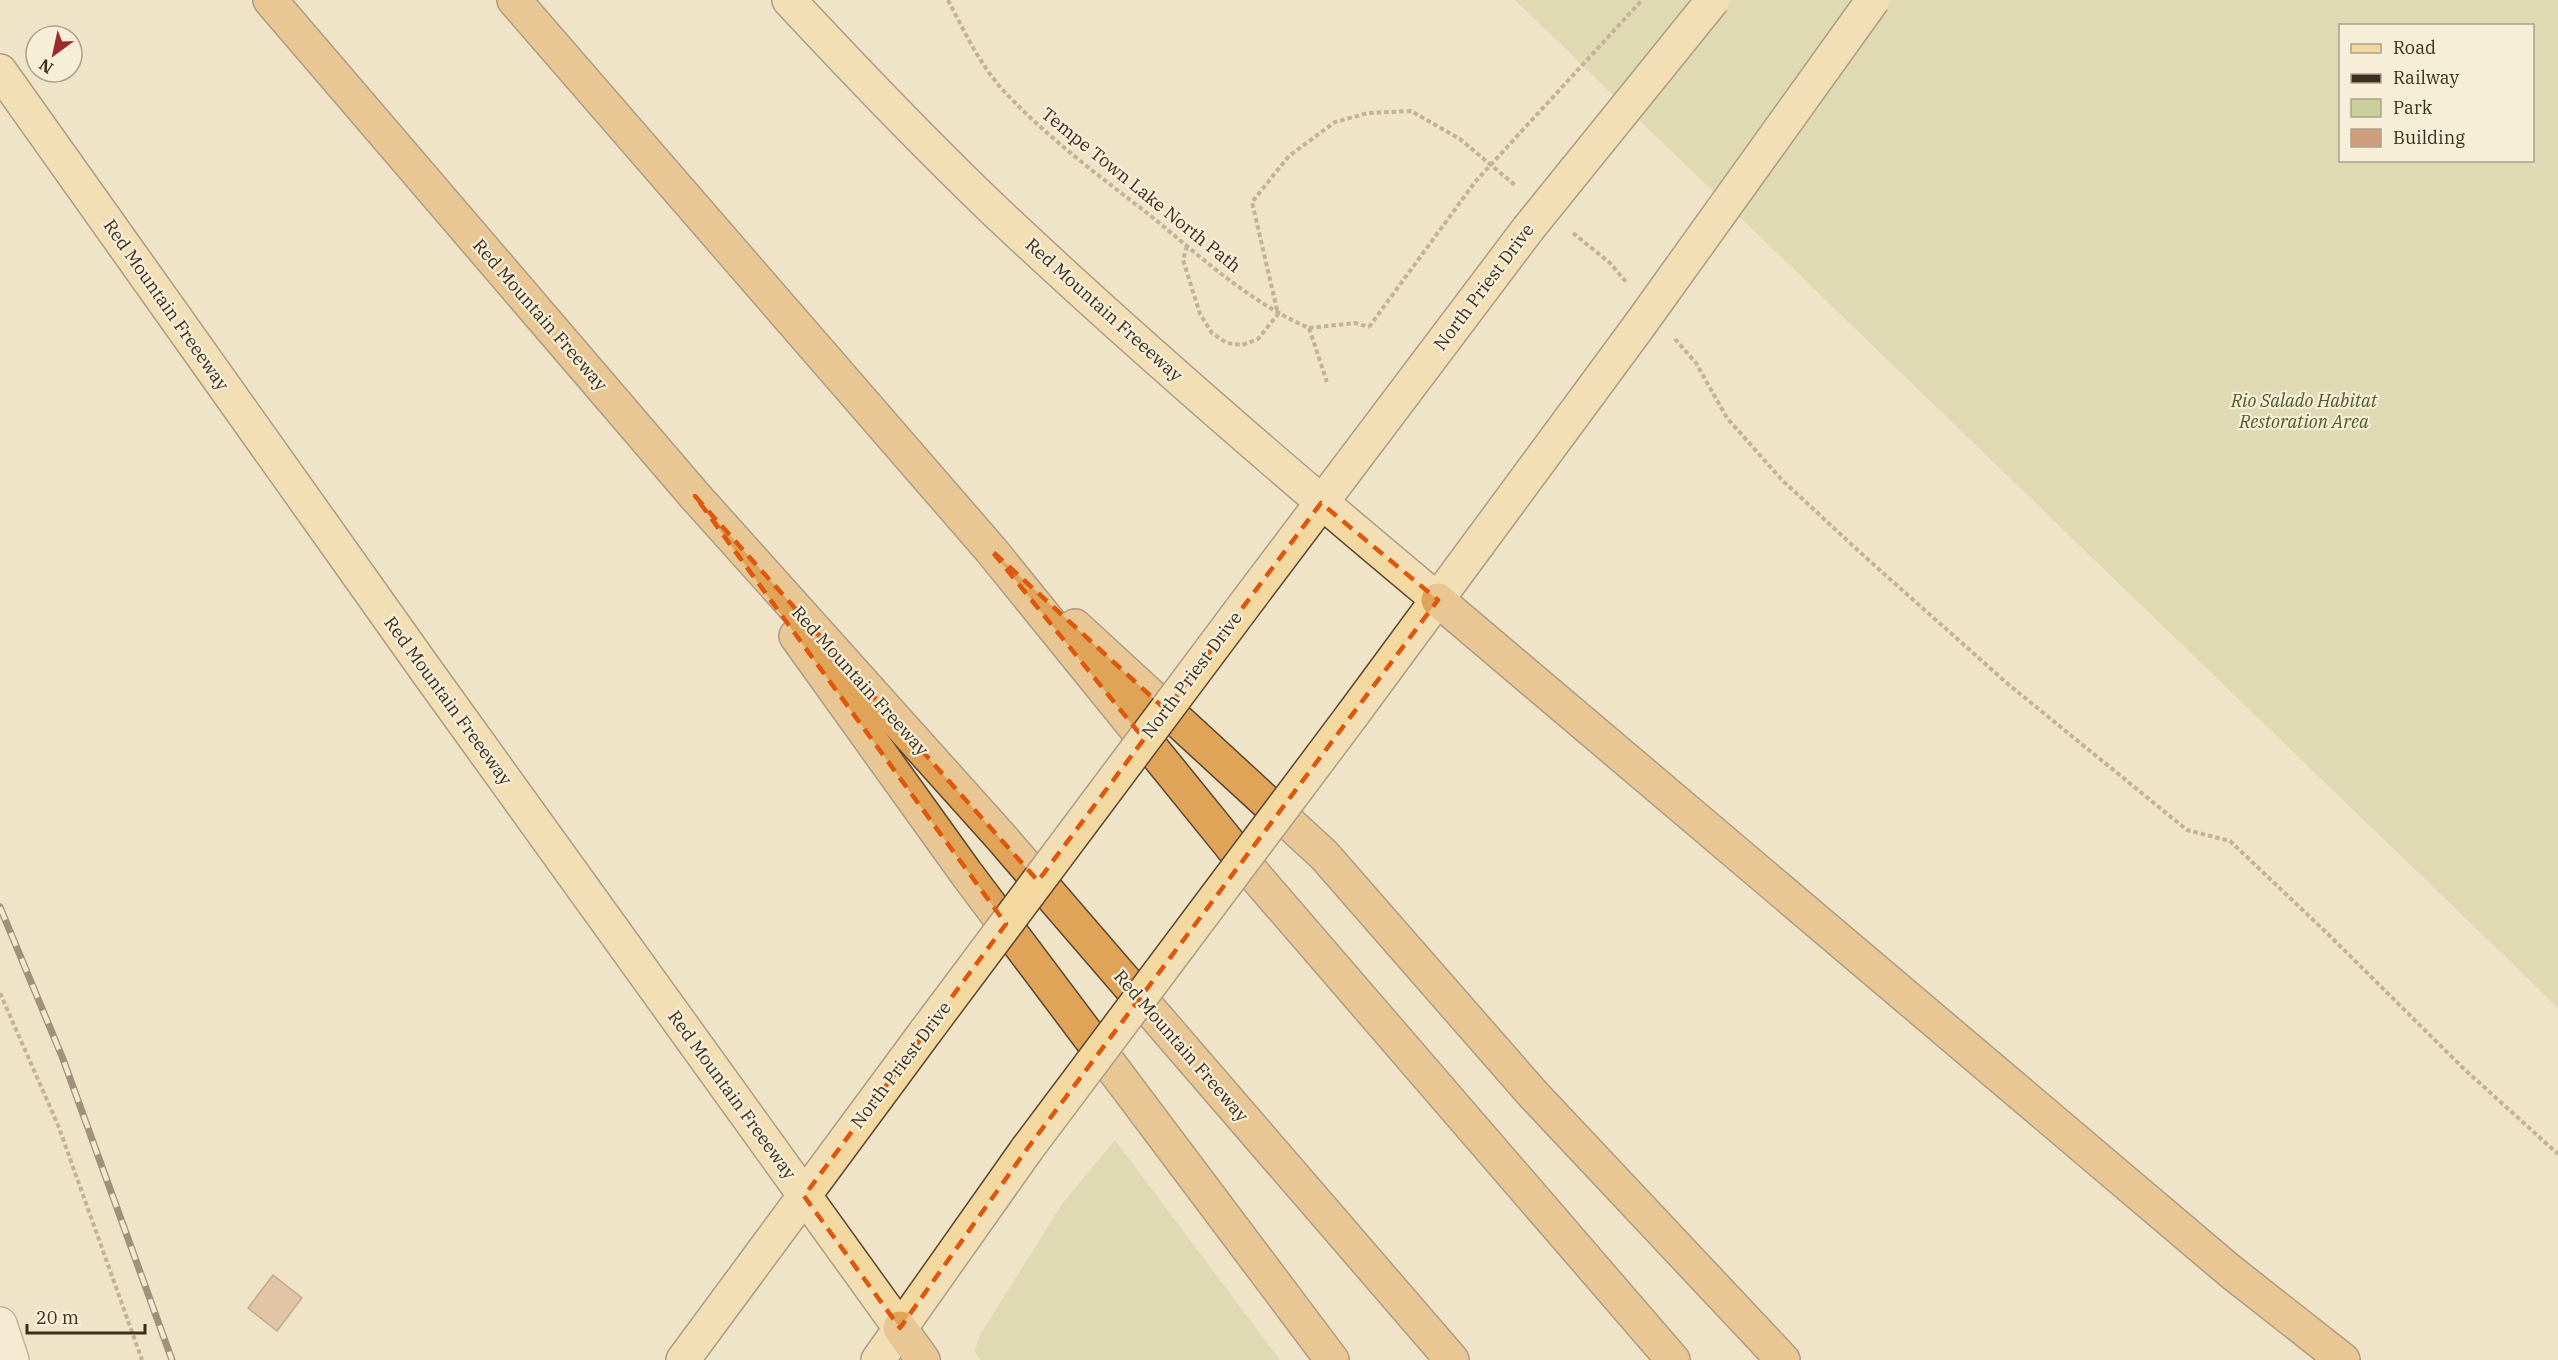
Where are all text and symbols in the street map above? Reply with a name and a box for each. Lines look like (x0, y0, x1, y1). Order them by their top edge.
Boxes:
north arrow (24, 24, 84, 84)
legend (2339, 24, 2534, 162)
text: Road (2393, 36, 2436, 59)
text: N (35, 55, 57, 78)
text: Railway (2393, 66, 2459, 89)
text: Park (2393, 96, 2433, 119)
street label: Tempe Town Lake North Path (1037, 102, 1246, 277)
text: Building (2393, 126, 2465, 149)
street label: Red Mountain Freeeway (99, 215, 234, 395)
street label: North Priest Drive (1428, 219, 1539, 355)
street label: Red Mountain Freeeway (1021, 233, 1188, 387)
street label: Red Mountain Freeway (468, 234, 613, 396)
park label: Rio Salado Habitat Restoration Area (2230, 389, 2378, 433)
street label: Red Mountain Freeway (787, 601, 934, 761)
street label: North Priest Drive (1136, 607, 1247, 743)
street label: Red Mountain Freeeway (379, 612, 518, 790)
street label: Red Mountain Freeway (1109, 965, 1254, 1127)
street label: North Priest Drive (845, 997, 956, 1133)
street label: Red Mountain Freeeway (663, 1006, 802, 1184)
scale bar (27, 1297, 146, 1335)
text: 20 m (36, 1306, 79, 1329)

